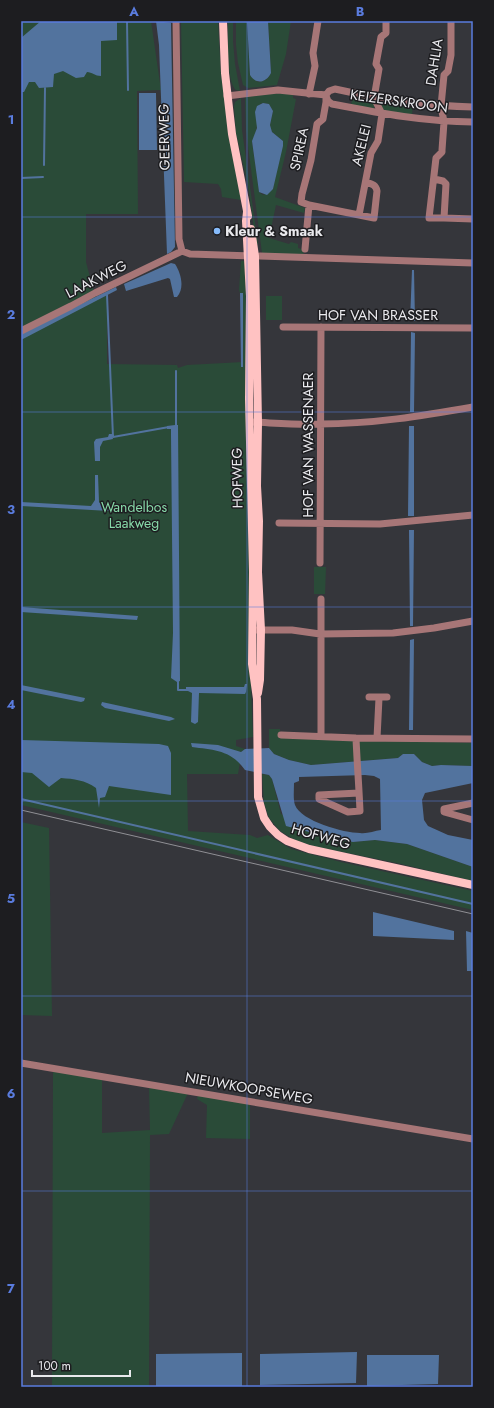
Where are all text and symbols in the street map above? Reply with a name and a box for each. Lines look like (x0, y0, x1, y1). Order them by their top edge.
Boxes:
text: A (128, 2, 139, 21)
text: B (356, 2, 365, 21)
street label: DAHLIA (420, 36, 448, 87)
street label: KEIZERSKROON (349, 84, 449, 118)
street label: GEERWEG (153, 103, 175, 170)
text: 1 (8, 110, 14, 129)
street label: AKELEI (346, 122, 376, 168)
street label: SPIREA (285, 125, 313, 172)
place label: Kleur & Smaak (225, 221, 323, 241)
marker: Kleur & Smaak (212, 226, 222, 236)
street label: LAAKWEG (62, 255, 130, 303)
text: 2 (7, 305, 15, 324)
street label: HOF VAN BRASSER (318, 305, 438, 325)
street label: HOF VAN WASSENAER (298, 372, 318, 517)
street label: HOFWEG (226, 447, 248, 508)
park label: Wandelbos Laakweg (101, 497, 167, 533)
text: 3 (7, 500, 15, 519)
text: 4 (6, 695, 16, 714)
street label: HOFWEG (289, 818, 353, 854)
text: 5 (7, 889, 15, 908)
street label: NIEUWKOOPSEWEG (184, 1067, 315, 1109)
text: 6 (7, 1084, 16, 1103)
text: 7 (7, 1279, 15, 1298)
scale bar (32, 1352, 130, 1378)
text: 100 m (38, 1357, 71, 1375)

